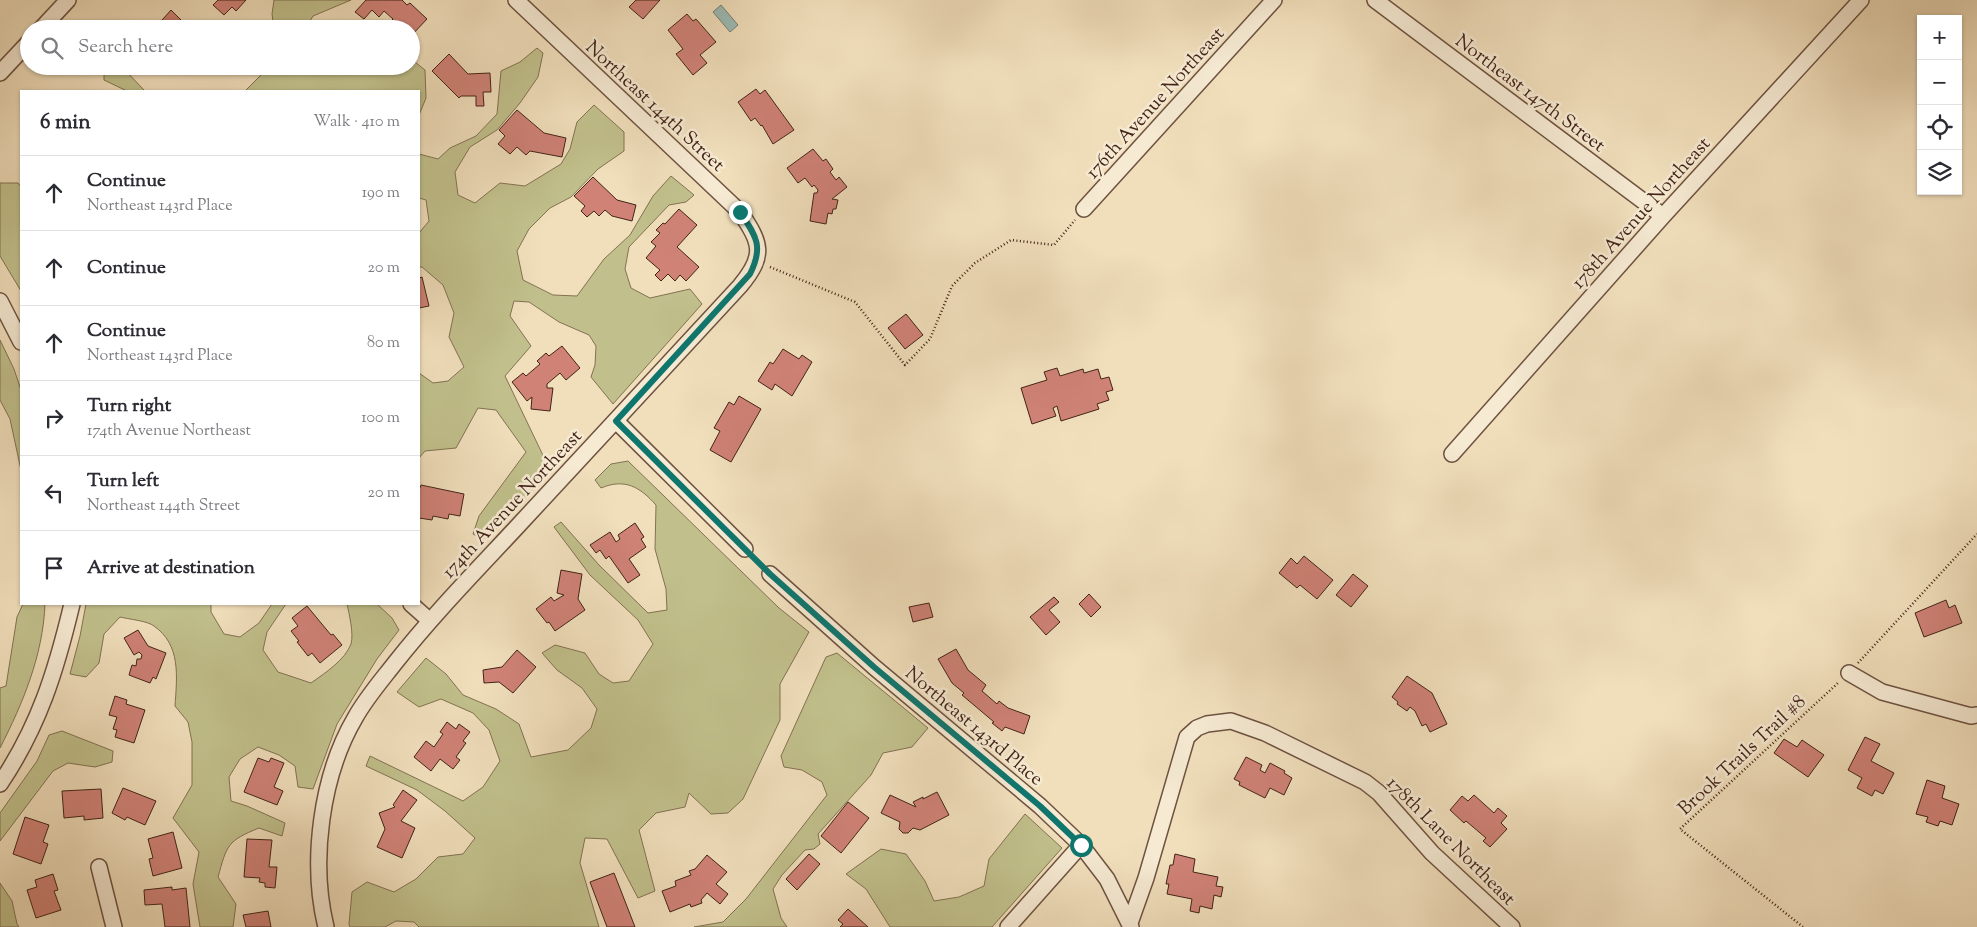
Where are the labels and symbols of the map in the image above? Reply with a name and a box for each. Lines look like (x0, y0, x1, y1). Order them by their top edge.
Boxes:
street label: 176th Avenue Northeast (1080, 21, 1232, 186)
street label: Northeast 147th Street (1449, 29, 1611, 160)
street label: Northeast 144th Street (579, 35, 730, 179)
street label: 178th Avenue Northeast (1566, 131, 1718, 296)
route end (729, 201, 752, 224)
street label: 174th Avenue Northeast (437, 424, 589, 585)
street label: Northeast 143rd Place (898, 661, 1048, 793)
street label: Brook Trails Trail #8 (1673, 689, 1813, 822)
street label: 178th Lane Northeast (1380, 771, 1521, 913)
route start (1070, 834, 1093, 857)

